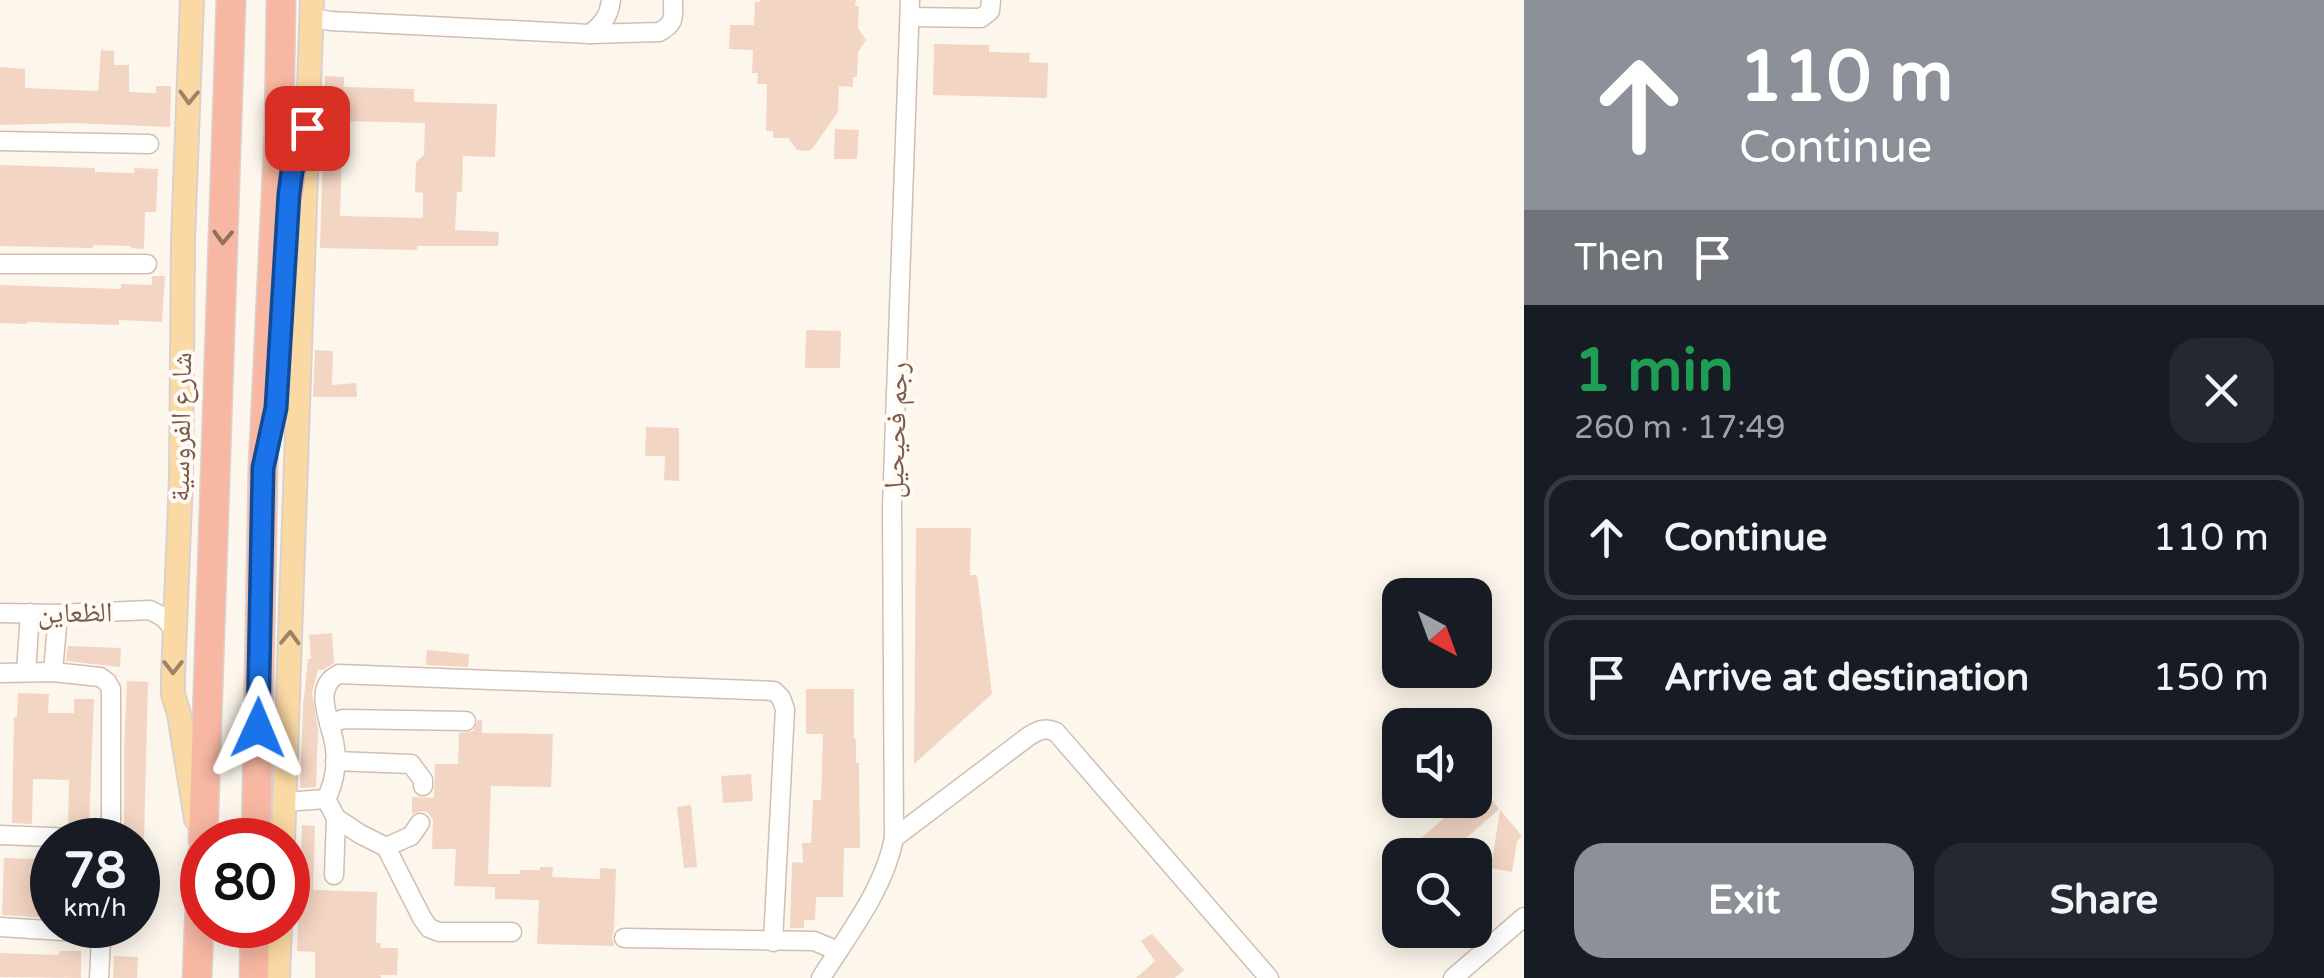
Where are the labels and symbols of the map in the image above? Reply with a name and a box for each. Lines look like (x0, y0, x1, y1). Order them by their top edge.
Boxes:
pin (265, 86, 350, 171)
one-way arrow (178, 90, 199, 106)
one-way arrow (213, 230, 234, 246)
street label: شارع الفروسية (163, 352, 199, 502)
street label: رجم فحيحيل (877, 361, 916, 499)
north arrow (1382, 578, 1492, 688)
street label: الظعاين (37, 595, 113, 631)
one-way arrow (279, 629, 300, 645)
one-way arrow (162, 660, 184, 676)
position arrow (206, 676, 310, 780)
speed limit sign: 80 (180, 818, 310, 948)

